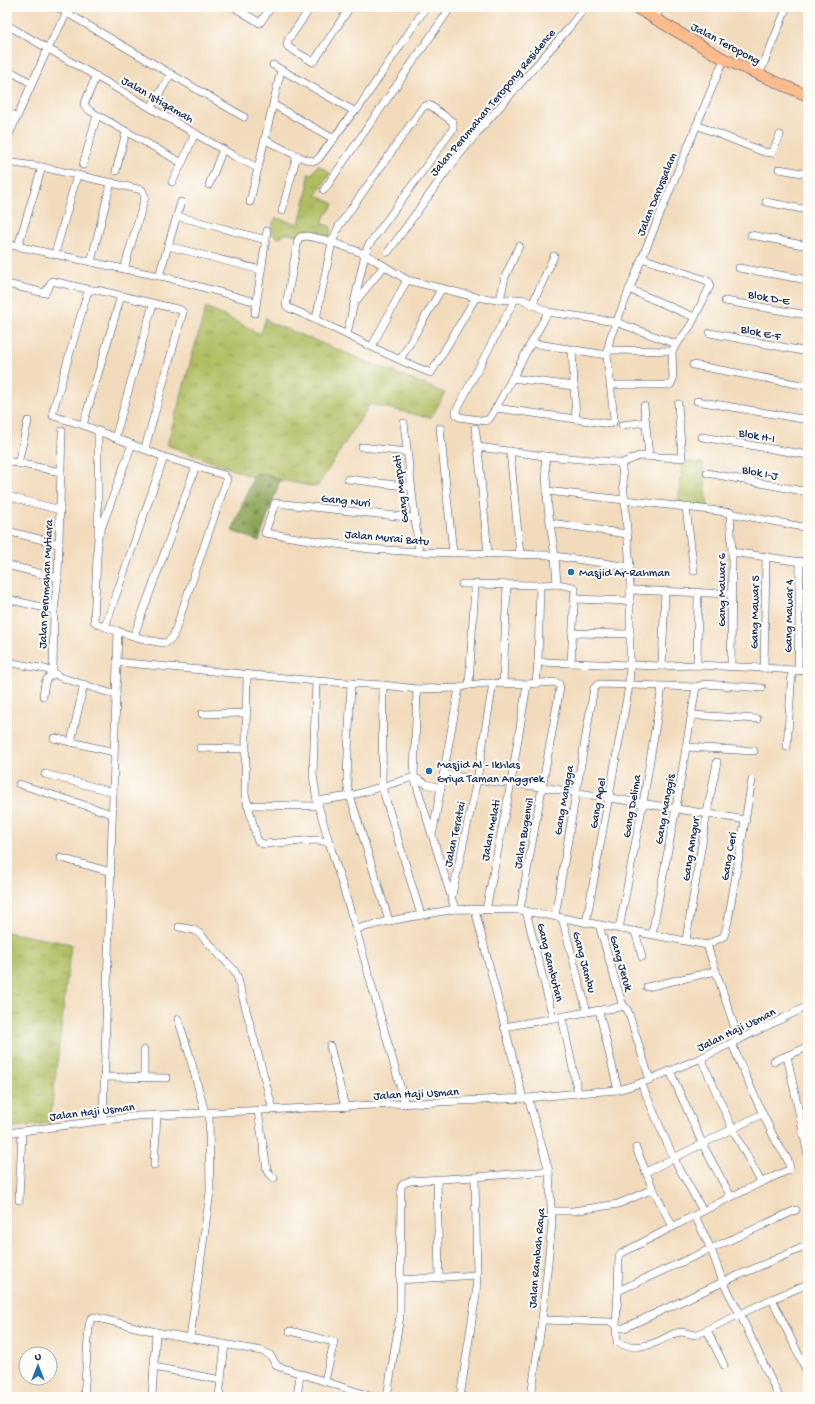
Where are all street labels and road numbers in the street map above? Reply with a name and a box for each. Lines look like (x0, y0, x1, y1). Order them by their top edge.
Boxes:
street label: Jalan Teropong (688, 21, 762, 69)
street label: Jalan Perumahan Teropong Residence (428, 26, 560, 180)
street label: Jalan Istiqamah (118, 74, 196, 127)
street label: Jalan Darussalam (635, 151, 681, 238)
street label: Blok D-E (746, 288, 791, 310)
street label: Blok E-F (738, 323, 783, 345)
street label: Blok H-I (736, 427, 776, 447)
street label: Gang Merpati (391, 454, 413, 524)
street label: Blok I-J (740, 463, 779, 484)
street label: Gang Nuri (320, 492, 372, 512)
street label: Jalan Perumahan Mutiara (37, 519, 57, 649)
street label: Jalan Murai Batu (344, 528, 430, 550)
street label: Gang Mawar 6 (716, 552, 730, 627)
street label: Gang Mawar 5 (748, 575, 764, 649)
street label: Gang Mawar 4 (782, 579, 798, 653)
street label: Gang Mangga (552, 764, 578, 836)
street label: Gang Delima (621, 773, 645, 839)
street label: Gang Manggis (653, 773, 679, 846)
street label: Gang Apel (588, 776, 610, 830)
street label: Jalan Bugenvil (512, 796, 538, 870)
street label: Jalan Melati (479, 798, 505, 862)
street label: Jalan Teratai (442, 800, 470, 869)
street label: Gang Anngur (680, 814, 704, 882)
street label: Gang Ceri (719, 831, 741, 882)
street label: Gang Rambutan (533, 922, 566, 1003)
street label: Gang Jambu (568, 930, 598, 995)
street label: Gang Jeruk (605, 934, 635, 995)
street label: Jalan Haji Usman (695, 1006, 779, 1056)
street label: Jalan Haji Usman (373, 1086, 459, 1104)
street label: Jalan Haji Usman (49, 1101, 136, 1125)
street label: Jalan Rambah Raya (527, 1207, 549, 1309)

